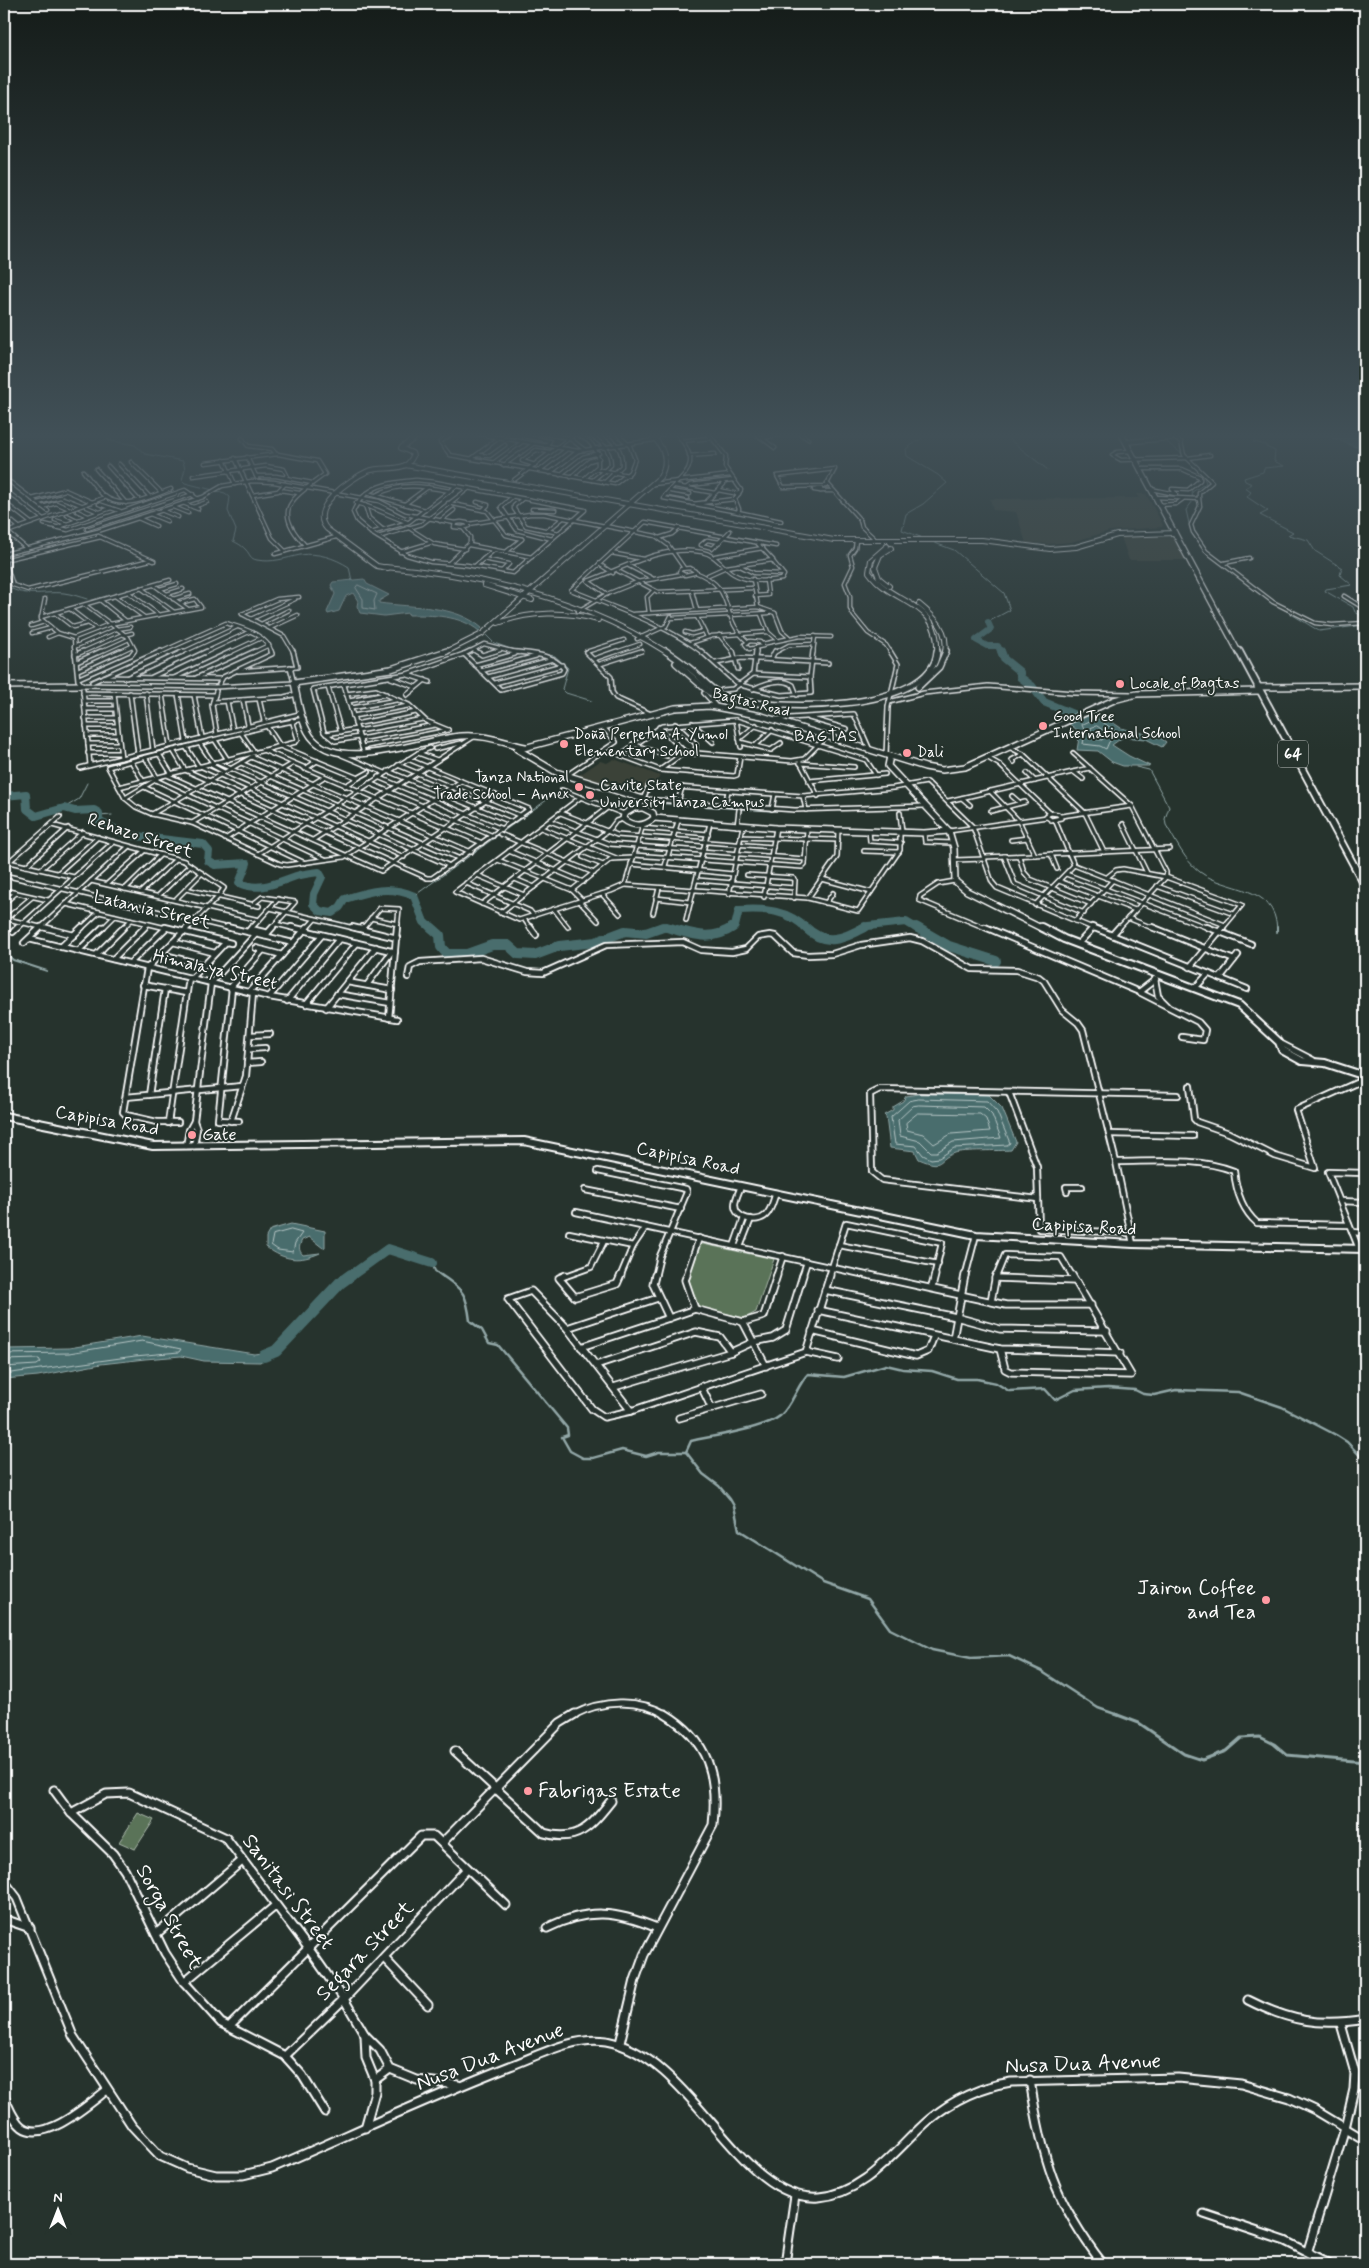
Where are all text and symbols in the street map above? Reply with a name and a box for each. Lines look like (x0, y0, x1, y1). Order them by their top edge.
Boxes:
place label: Locale of Bagtas (1130, 674, 1240, 695)
marker: Locale of Bagtas (1114, 678, 1126, 690)
street label: Bagtas Road (710, 684, 792, 723)
place label: Good Tree International School (1053, 707, 1181, 744)
marker: Good Tree International School (1037, 720, 1049, 732)
place label: Doña Perpetua A. Yumol Elementary School (574, 725, 728, 762)
district label: BAGTAS (794, 726, 858, 747)
marker: Doña Perpetua A. Yumol Elementary School (558, 738, 570, 750)
road number: 64 (1278, 741, 1308, 768)
place label: Dali (917, 743, 944, 763)
marker: Dali (901, 747, 913, 759)
place label: Tanza National Trade School – Annex (433, 768, 569, 805)
place label: Cavite State University Tanza Campus (600, 776, 765, 813)
marker: Tanza National Trade School – Annex (573, 781, 585, 793)
marker: Cavite State University Tanza Campus (584, 789, 596, 801)
street label: Rehazo Street (84, 808, 196, 865)
street label: Latania Street (91, 885, 213, 935)
street label: Himalaya Street (150, 944, 280, 996)
street label: Capipisa Road (53, 1100, 161, 1142)
place label: Gate (202, 1123, 237, 1147)
marker: Gate (186, 1129, 198, 1141)
street label: Capipisa Road (634, 1136, 742, 1182)
street label: Capipisa Road (1031, 1212, 1137, 1242)
place label: Jairon Coffee and Tea (1137, 1574, 1256, 1626)
marker: Jairon Coffee and Tea (1260, 1594, 1272, 1606)
place label: Fabrigas Estate (538, 1777, 681, 1805)
marker: Fabrigas Estate (522, 1785, 534, 1797)
street label: Sanitasi Street (235, 1828, 341, 1956)
street label: Sorga Street (128, 1860, 210, 1975)
street label: Segara Street (310, 1894, 422, 2009)
street label: Nusa Dua Avenue (412, 2016, 568, 2098)
street label: Nusa Dua Avenue (1004, 2047, 1162, 2081)
north arrow (32, 2186, 82, 2236)
text: N (53, 2189, 63, 2207)

